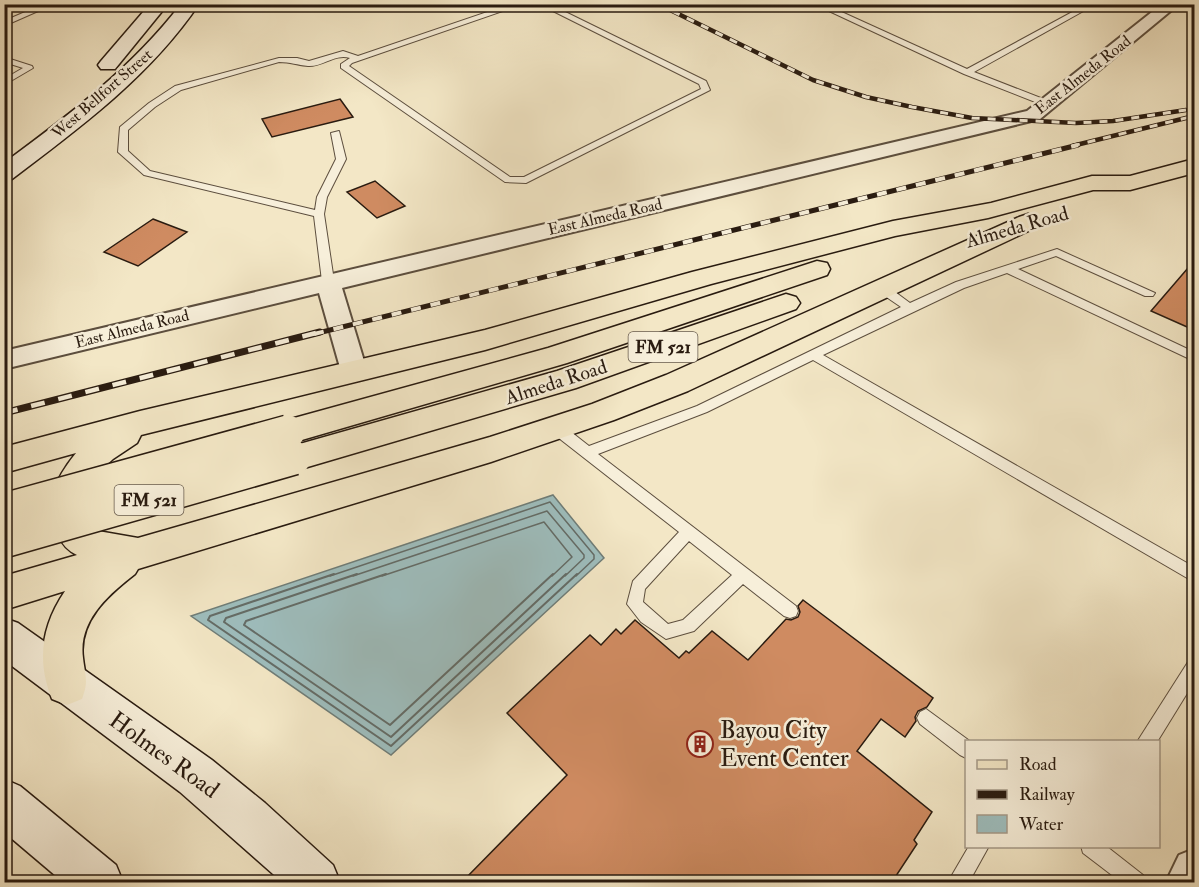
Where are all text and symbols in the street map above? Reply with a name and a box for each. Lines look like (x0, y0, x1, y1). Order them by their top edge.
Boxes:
street label: East Almeda Road (1031, 31, 1135, 119)
street label: West Bellfort Street (47, 45, 156, 144)
street label: East Almeda Road (546, 194, 664, 240)
street label: Almeda Road (962, 200, 1071, 254)
street label: East Almeda Road (73, 305, 191, 353)
road number: FM 521 (628, 332, 698, 362)
street label: Almeda Road (501, 354, 610, 411)
road number: FM 521 (114, 485, 184, 515)
street label: Holmes Road (103, 705, 225, 806)
place label: Bayou City Event Center (720, 715, 849, 774)
building icon: Bayou City Event Center (685, 729, 715, 759)
legend (965, 740, 1160, 848)
text: Road (1019, 753, 1057, 776)
text: Railway (1019, 783, 1076, 806)
text: Water (1018, 813, 1063, 836)

